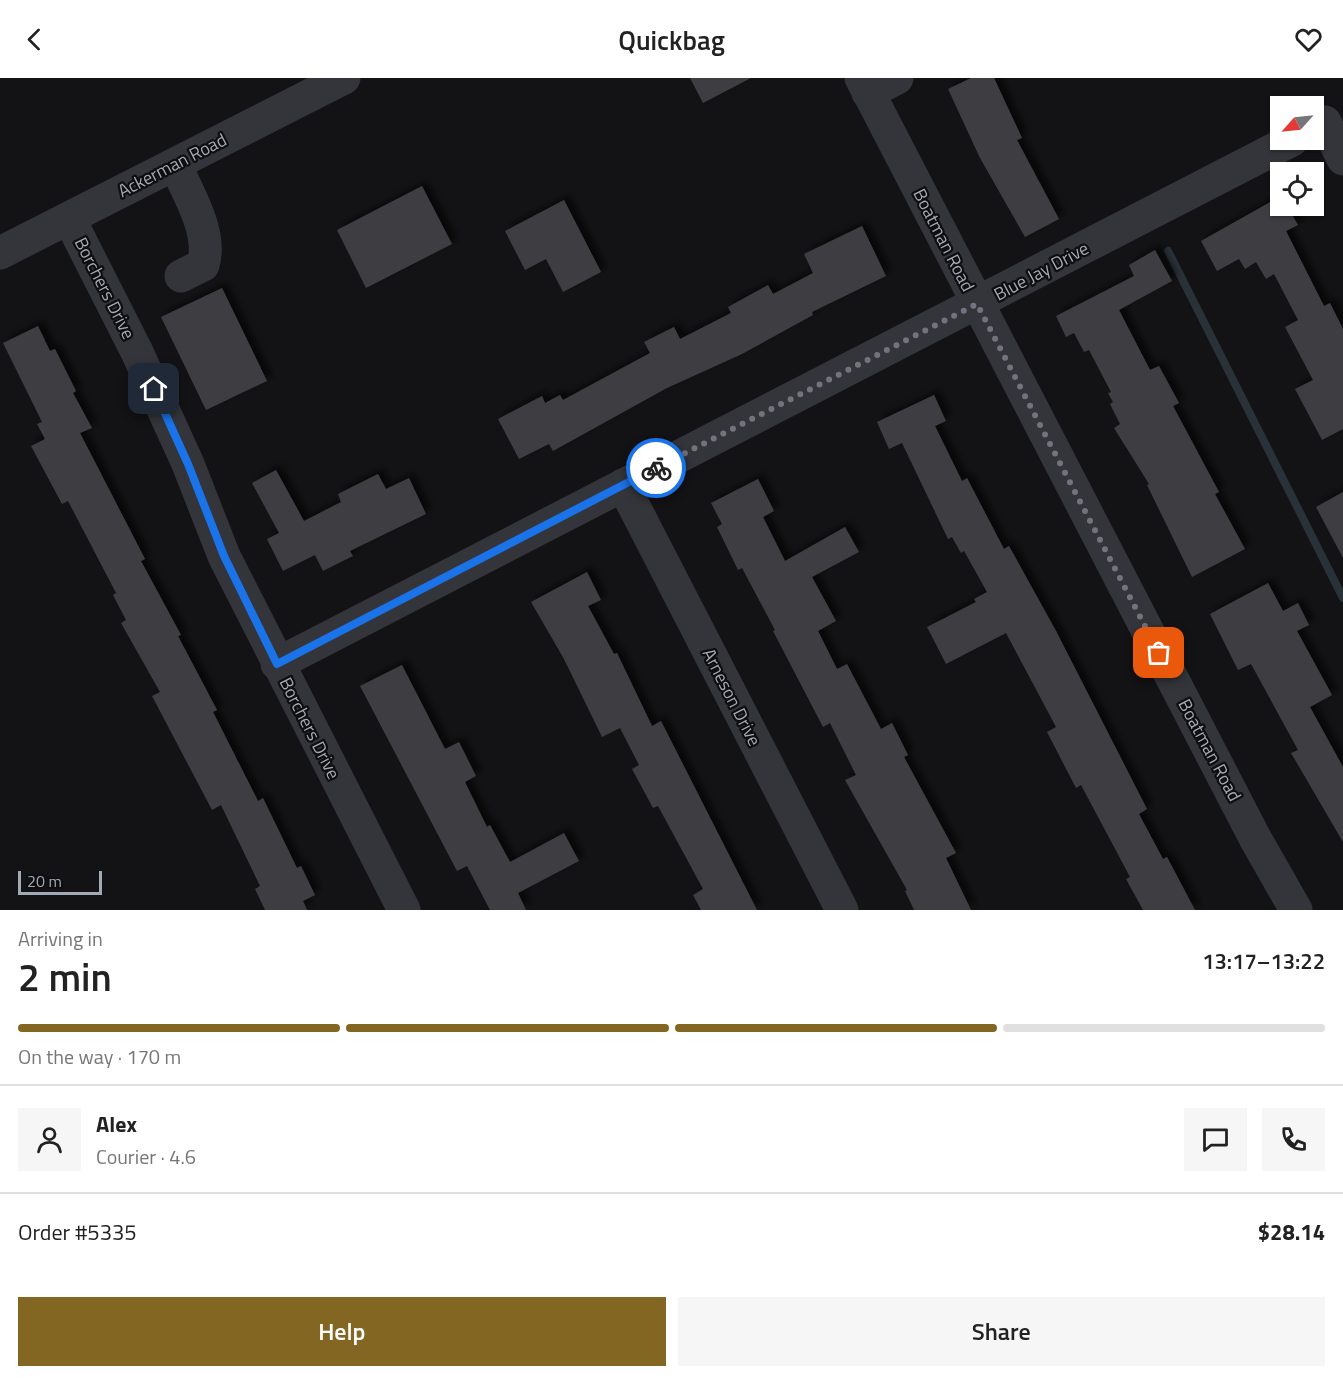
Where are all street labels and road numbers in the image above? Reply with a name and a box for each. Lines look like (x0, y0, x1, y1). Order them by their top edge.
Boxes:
street label: Ackerman Road (113, 126, 231, 204)
street label: Boatman Road (906, 184, 982, 296)
street label: Borchers Drive (68, 232, 142, 344)
street label: Blue Jay Drive (989, 235, 1093, 307)
street label: Arneson Drive (696, 643, 768, 751)
street label: Borchers Drive (273, 672, 347, 784)
street label: Boatman Road (1172, 694, 1248, 806)

